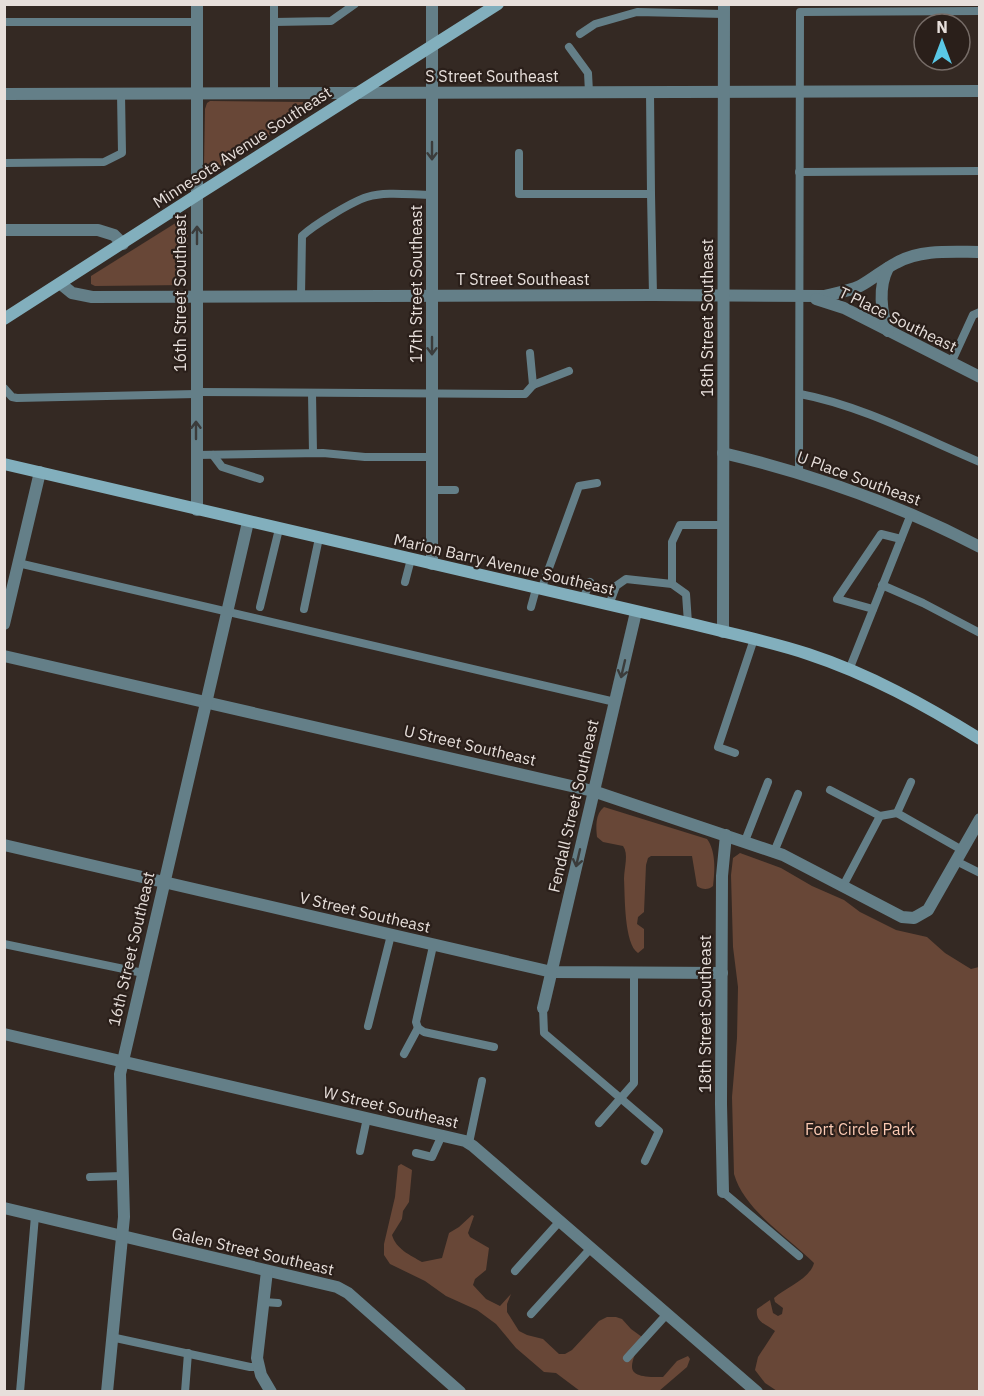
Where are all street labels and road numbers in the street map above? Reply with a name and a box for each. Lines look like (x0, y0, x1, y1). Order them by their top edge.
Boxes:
street label: S Street Southeast (425, 66, 559, 86)
street label: Minnesota Avenue Southeast (149, 82, 335, 212)
street label: 17th Street Southeast (406, 205, 426, 363)
street label: 16th Street Southeast (170, 214, 190, 372)
street label: 18th Street Southeast (697, 239, 717, 397)
street label: T Street Southeast (456, 269, 590, 289)
street label: T Place Southeast (836, 282, 960, 356)
street label: U Place Southeast (794, 446, 924, 510)
street label: Marion Barry Avenue Southeast (392, 529, 616, 599)
street label: Fendall Street Southeast (543, 718, 603, 894)
street label: U Street Southeast (402, 720, 538, 770)
street label: 16th Street Southeast (103, 870, 159, 1028)
street label: V Street Southeast (298, 887, 432, 937)
street label: 18th Street Southeast (695, 935, 715, 1093)
street label: W Street Southeast (321, 1082, 461, 1132)
street label: Galen Street Southeast (170, 1223, 336, 1279)

